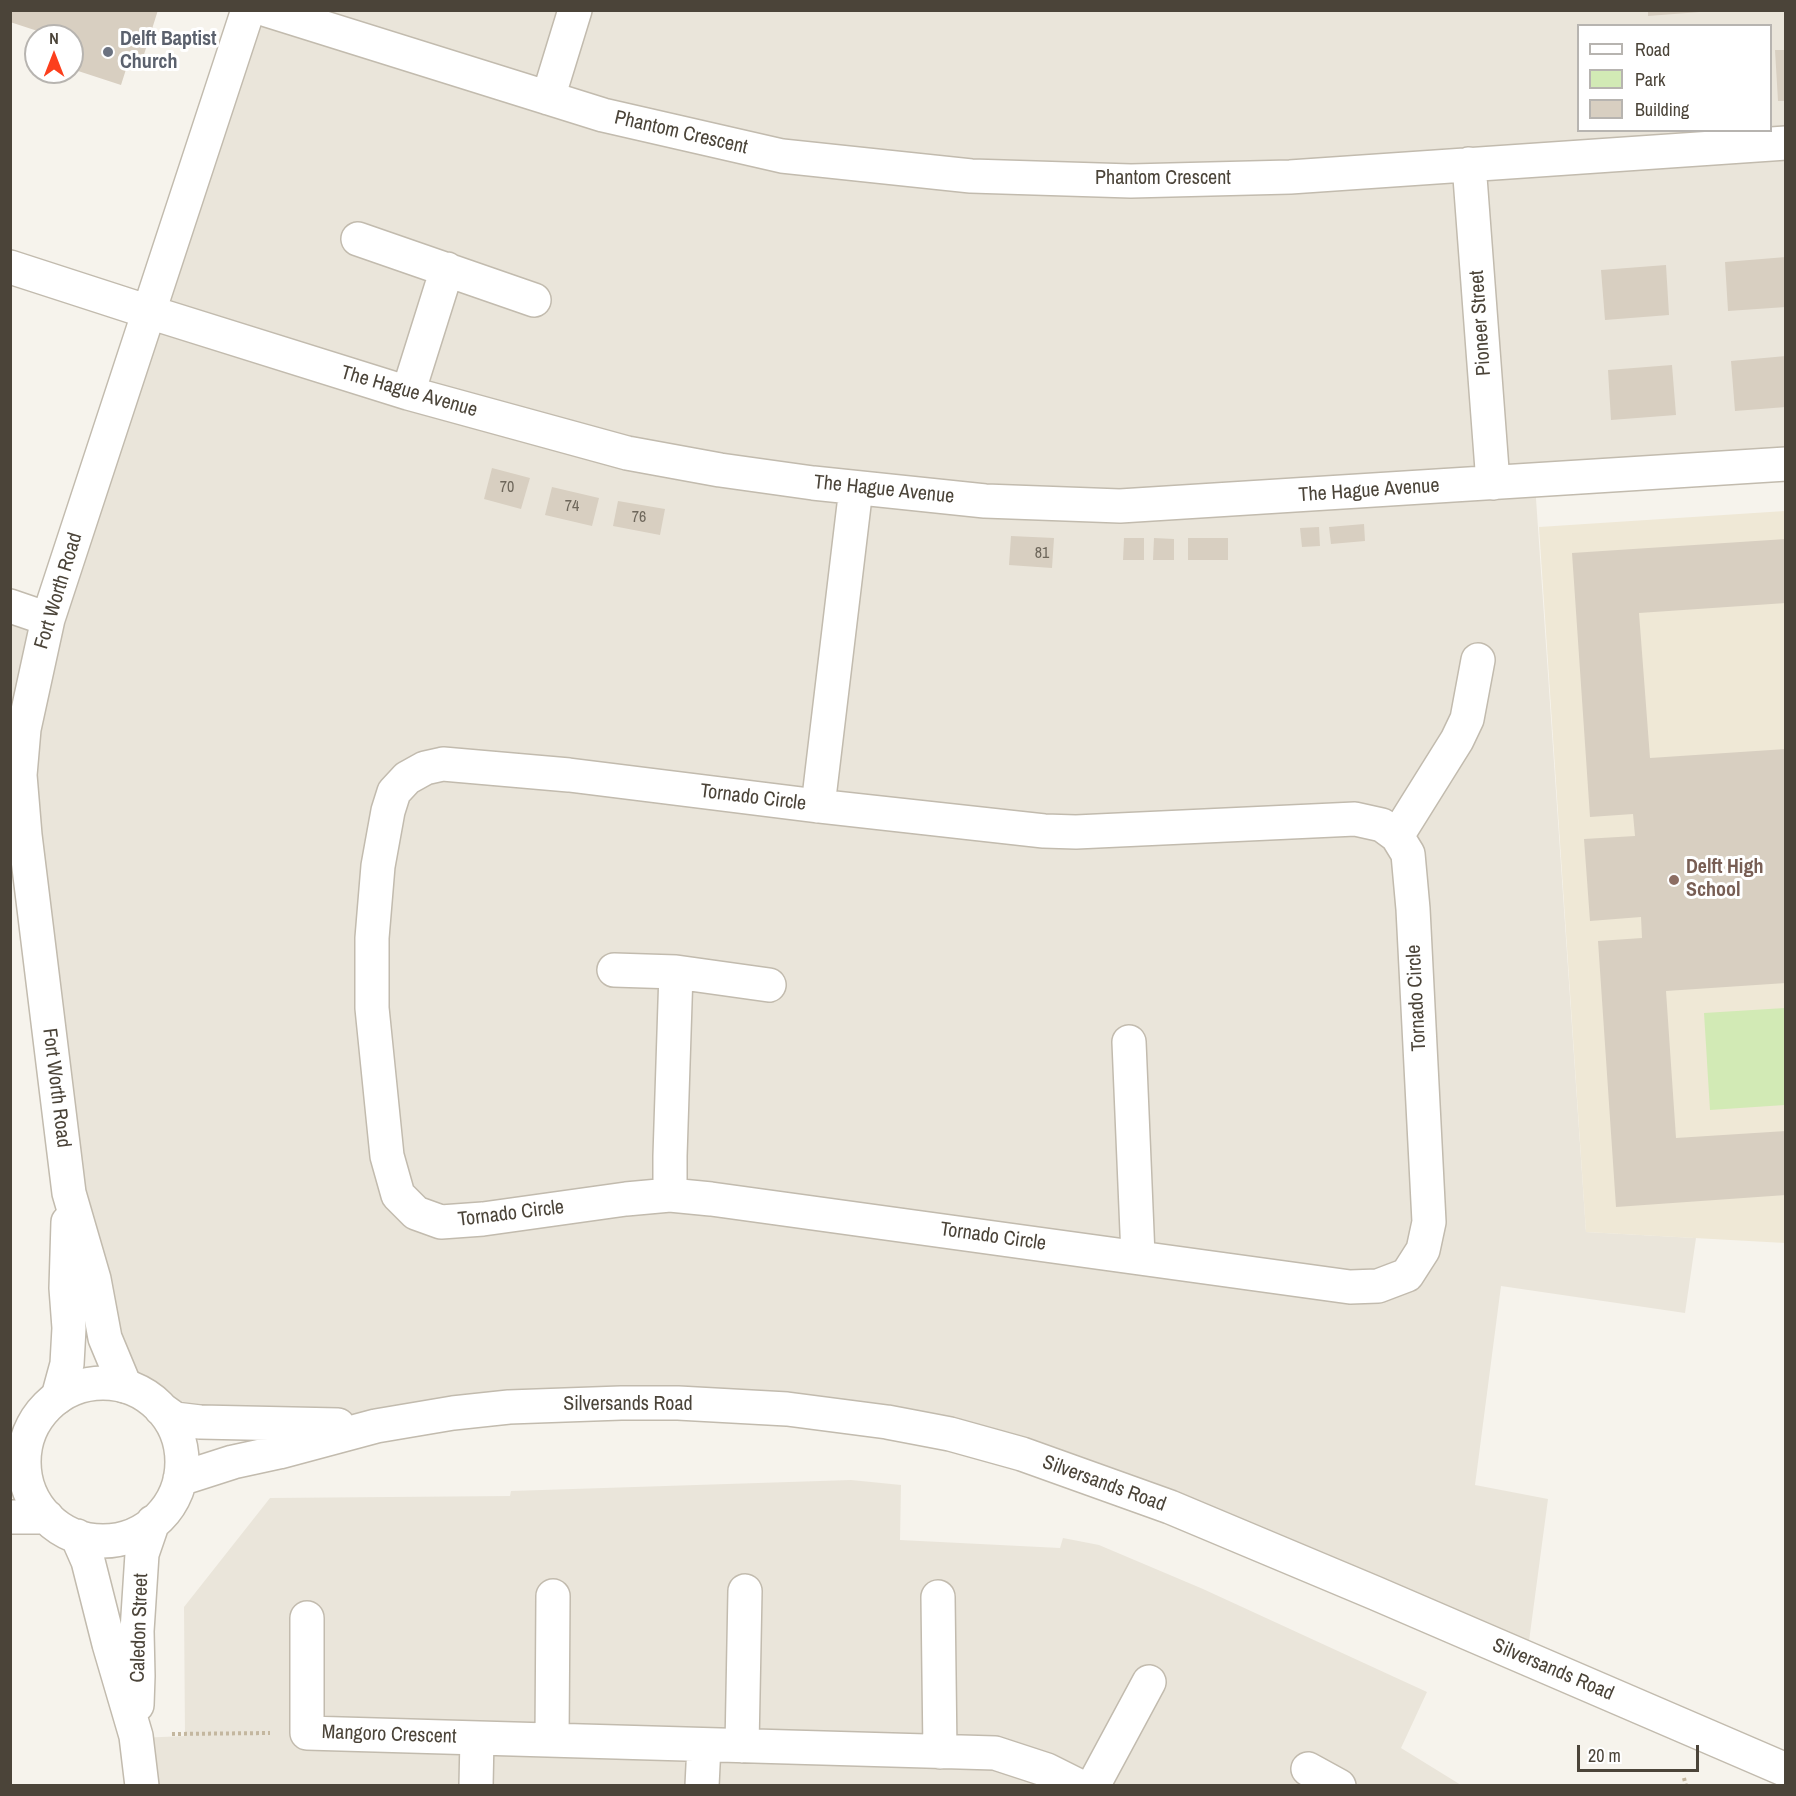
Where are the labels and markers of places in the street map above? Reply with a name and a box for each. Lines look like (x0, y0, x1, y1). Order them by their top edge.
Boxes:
place label: Delft Baptist Church (120, 28, 217, 75)
marker: Delft Baptist Church (101, 45, 115, 59)
place label: Delft High School (1686, 856, 1763, 903)
marker: Delft High School (1667, 873, 1681, 887)

